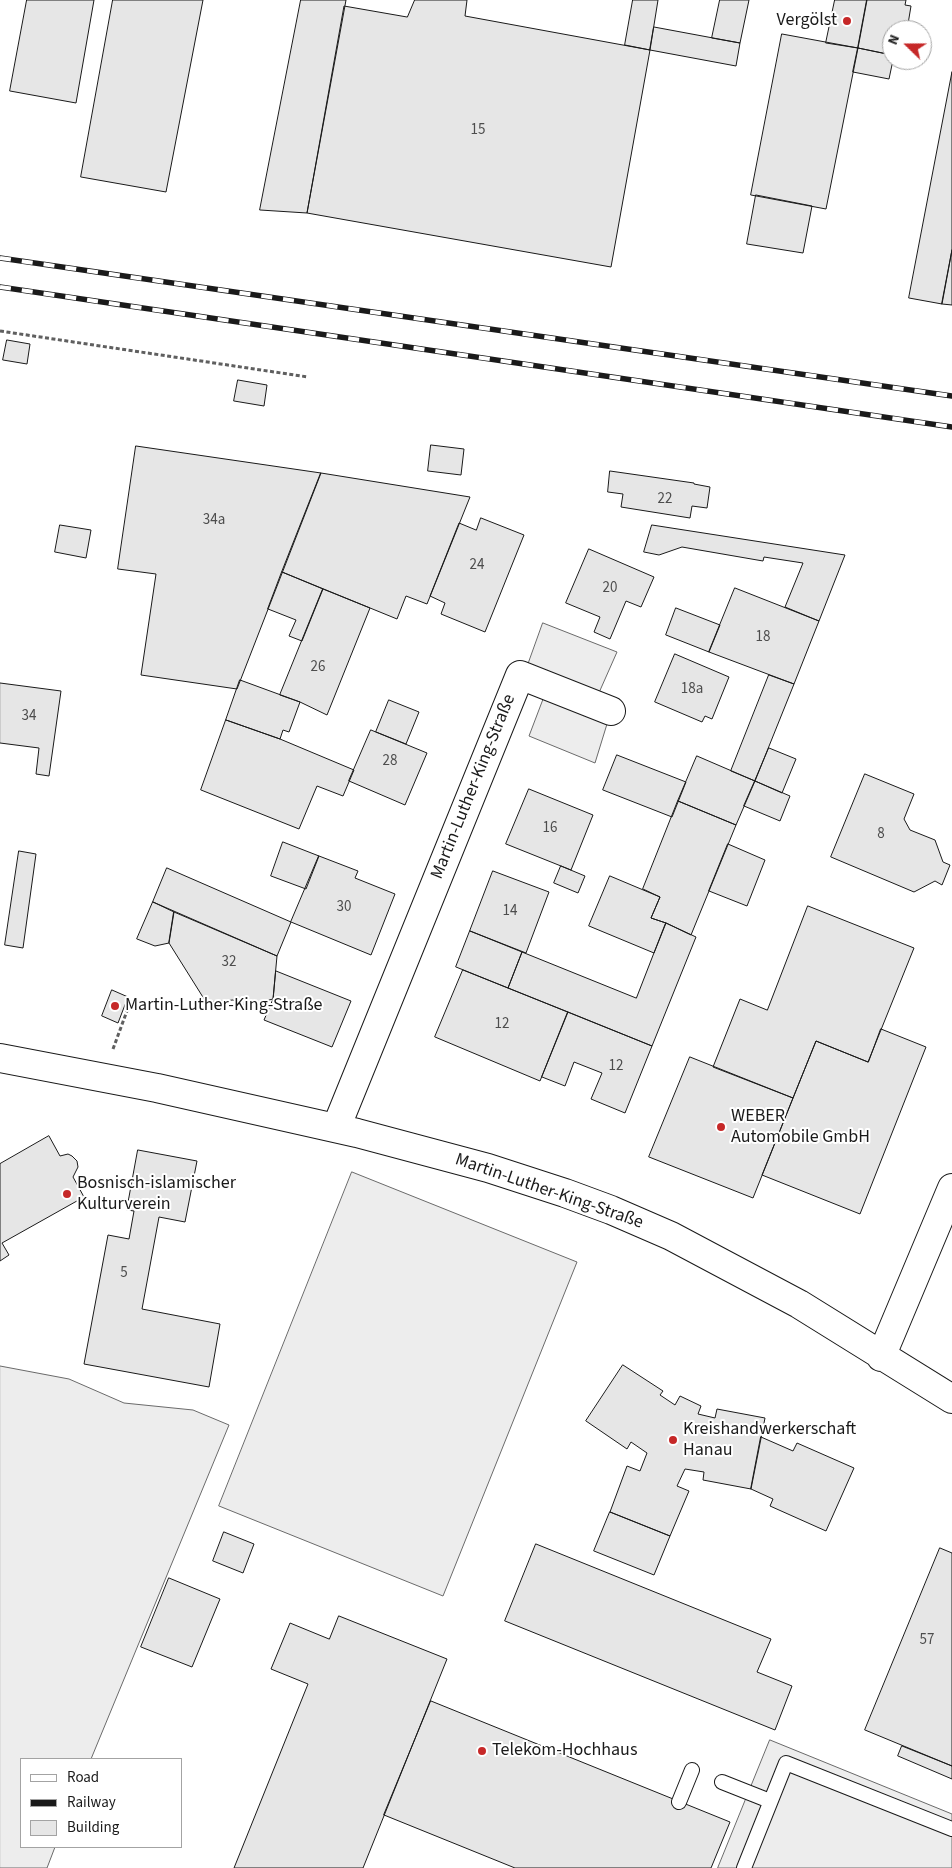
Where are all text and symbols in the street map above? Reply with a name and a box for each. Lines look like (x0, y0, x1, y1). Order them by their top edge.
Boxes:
place label: Vergölst (777, 10, 837, 32)
marker: Vergölst (841, 15, 853, 27)
north arrow (882, 20, 932, 70)
text: N (883, 32, 905, 48)
house number: 15 (471, 122, 485, 140)
house number: 22 (658, 491, 672, 509)
house number: 34a (203, 512, 225, 530)
house number: 24 (470, 557, 484, 575)
house number: 20 (603, 580, 617, 598)
house number: 18 (756, 629, 770, 647)
house number: 26 (311, 659, 325, 677)
house number: 18a (681, 681, 703, 699)
street label: Martin-Luther-King-Straße (427, 691, 521, 883)
house number: 34 (22, 708, 36, 726)
house number: 28 (383, 753, 397, 771)
house number: 16 (543, 820, 557, 838)
house number: 8 (877, 826, 885, 844)
house number: 30 (337, 899, 351, 917)
house number: 14 (503, 903, 517, 921)
house number: 32 (222, 954, 236, 972)
place label: Martin-Luther-King-Straße (125, 995, 322, 1017)
marker: Martin-Luther-King-Straße (109, 1000, 121, 1012)
house number: 12 (495, 1016, 509, 1034)
house number: 12 (609, 1058, 623, 1076)
place label: WEBER Automobile GmbH (731, 1106, 870, 1148)
marker: WEBER Automobile GmbH (715, 1121, 727, 1133)
street label: Martin-Luther-King-Straße (452, 1150, 646, 1234)
place label: Bosnisch-islamischer Kulturverein (77, 1173, 236, 1216)
marker: Bosnisch-islamischer Kulturverein (61, 1188, 73, 1200)
house number: 5 (120, 1265, 128, 1283)
place label: Kreishandwerkerschaft Hanau (683, 1419, 856, 1462)
marker: Kreishandwerkerschaft Hanau (667, 1434, 679, 1446)
house number: 57 (920, 1632, 934, 1650)
place label: Telekom-Hochhaus (492, 1740, 637, 1762)
marker: Telekom-Hochhaus (476, 1745, 488, 1757)
legend (20, 1758, 182, 1848)
text: Road (67, 1767, 99, 1788)
text: Railway (67, 1792, 116, 1813)
text: Building (67, 1817, 119, 1838)

